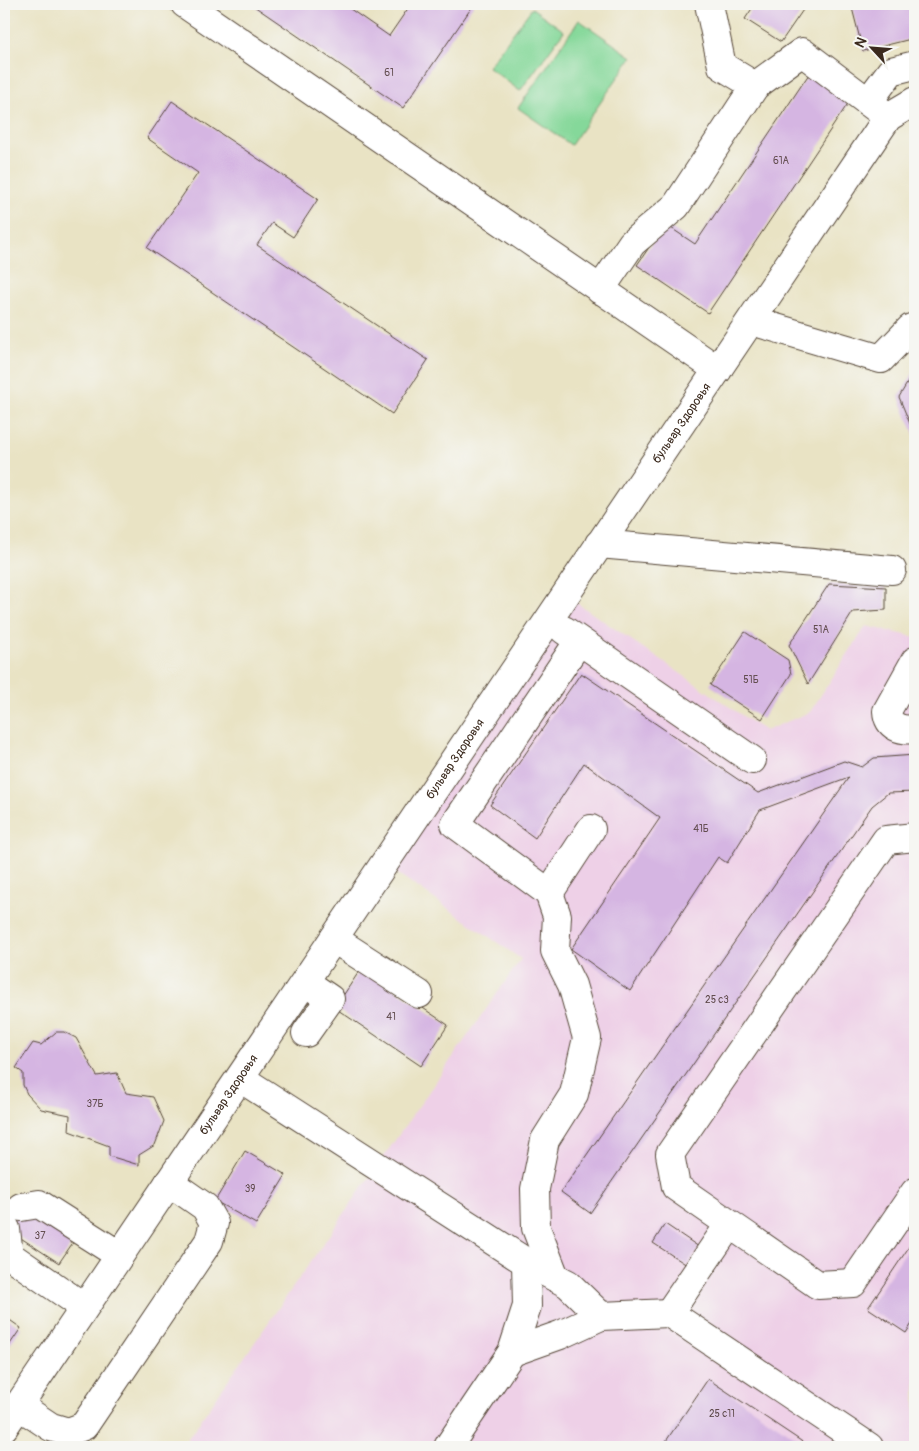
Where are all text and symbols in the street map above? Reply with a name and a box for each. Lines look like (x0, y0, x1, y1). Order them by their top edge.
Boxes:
north arrow (846, 22, 896, 72)
text: N (851, 35, 870, 51)
house number: 61 (384, 67, 394, 79)
house number: 61А (773, 155, 790, 167)
street label: бульвар Здоровья (649, 380, 714, 466)
house number: 51А (813, 624, 829, 636)
house number: 51Б (743, 674, 759, 686)
street label: бульвар Здоровья (423, 716, 488, 802)
house number: 41Б (693, 823, 709, 835)
house number: 25 с3 (705, 994, 729, 1006)
house number: 41 (386, 1011, 396, 1023)
street label: бульвар Здоровья (196, 1052, 261, 1138)
house number: 37Б (87, 1098, 103, 1110)
house number: 39 (245, 1183, 255, 1195)
house number: 37 (35, 1230, 46, 1242)
house number: 25 с11 (709, 1408, 735, 1420)

